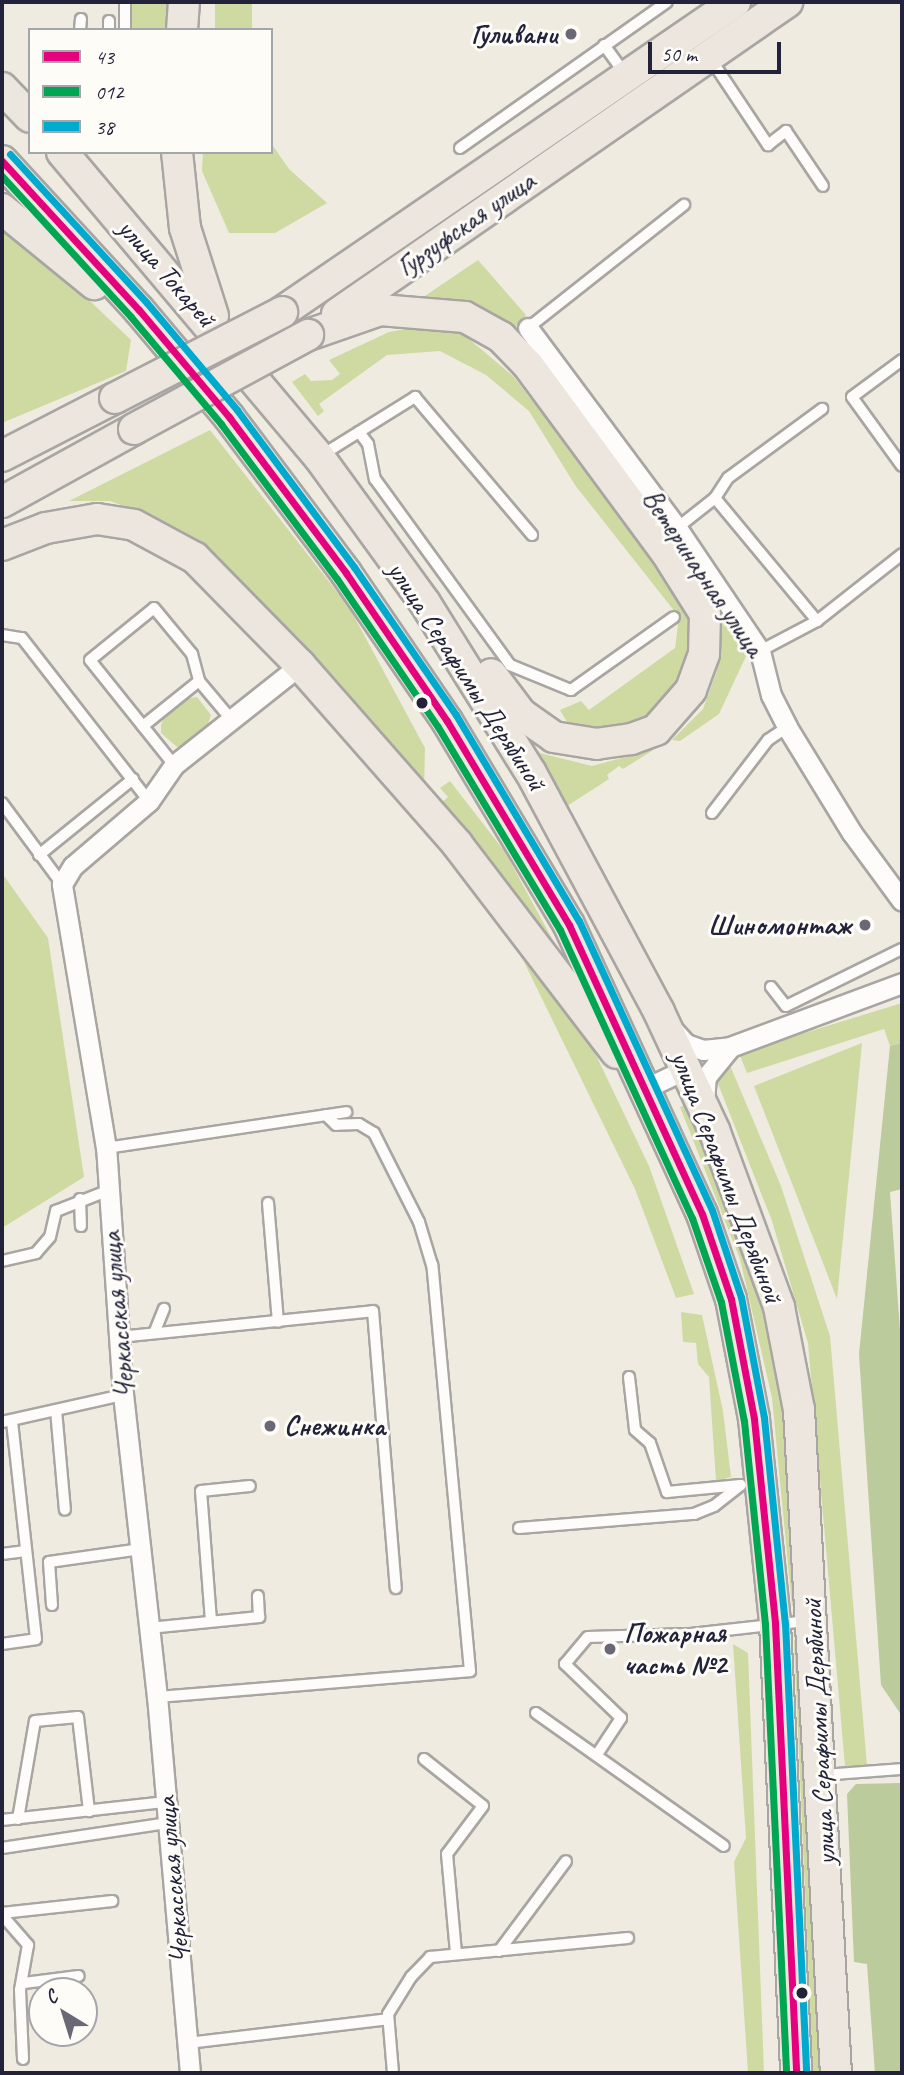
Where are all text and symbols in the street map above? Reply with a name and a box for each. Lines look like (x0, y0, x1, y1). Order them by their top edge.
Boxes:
place label: Гуливани (471, 17, 557, 51)
marker: Гуливани (563, 26, 579, 42)
legend (28, 28, 273, 154)
scale bar (652, 28, 785, 72)
text: 50 m (661, 41, 697, 67)
text: 43 (95, 44, 114, 70)
text: 012 (95, 79, 123, 105)
text: 38 (95, 114, 114, 140)
street label: Гурзуфская улица (390, 164, 542, 284)
street label: улица Токарей (111, 212, 223, 334)
street label: Ветеринарная улица (635, 483, 771, 663)
street label: улица Серафимы Дерябиной (381, 556, 553, 796)
unlabelled marker (415, 696, 429, 710)
place label: Шиномонтаж (708, 908, 851, 942)
marker: Шиномонтаж (857, 917, 873, 933)
street label: улица Серафимы Дерябиной (664, 1047, 790, 1307)
street label: Черкасская улица (94, 1230, 142, 1400)
place label: Снежинка (284, 1409, 385, 1443)
marker: Снежинка (262, 1418, 278, 1434)
street label: улица Серафимы Дерябиной (795, 1599, 843, 1865)
place label: Пожарная часть №2 (624, 1616, 726, 1682)
marker: Пожарная часть №2 (602, 1641, 618, 1657)
street label: Черкасская улица (149, 1795, 197, 1965)
north arrow (28, 1977, 98, 2047)
text: С (40, 1985, 62, 2009)
unlabelled marker (795, 1986, 809, 2000)

